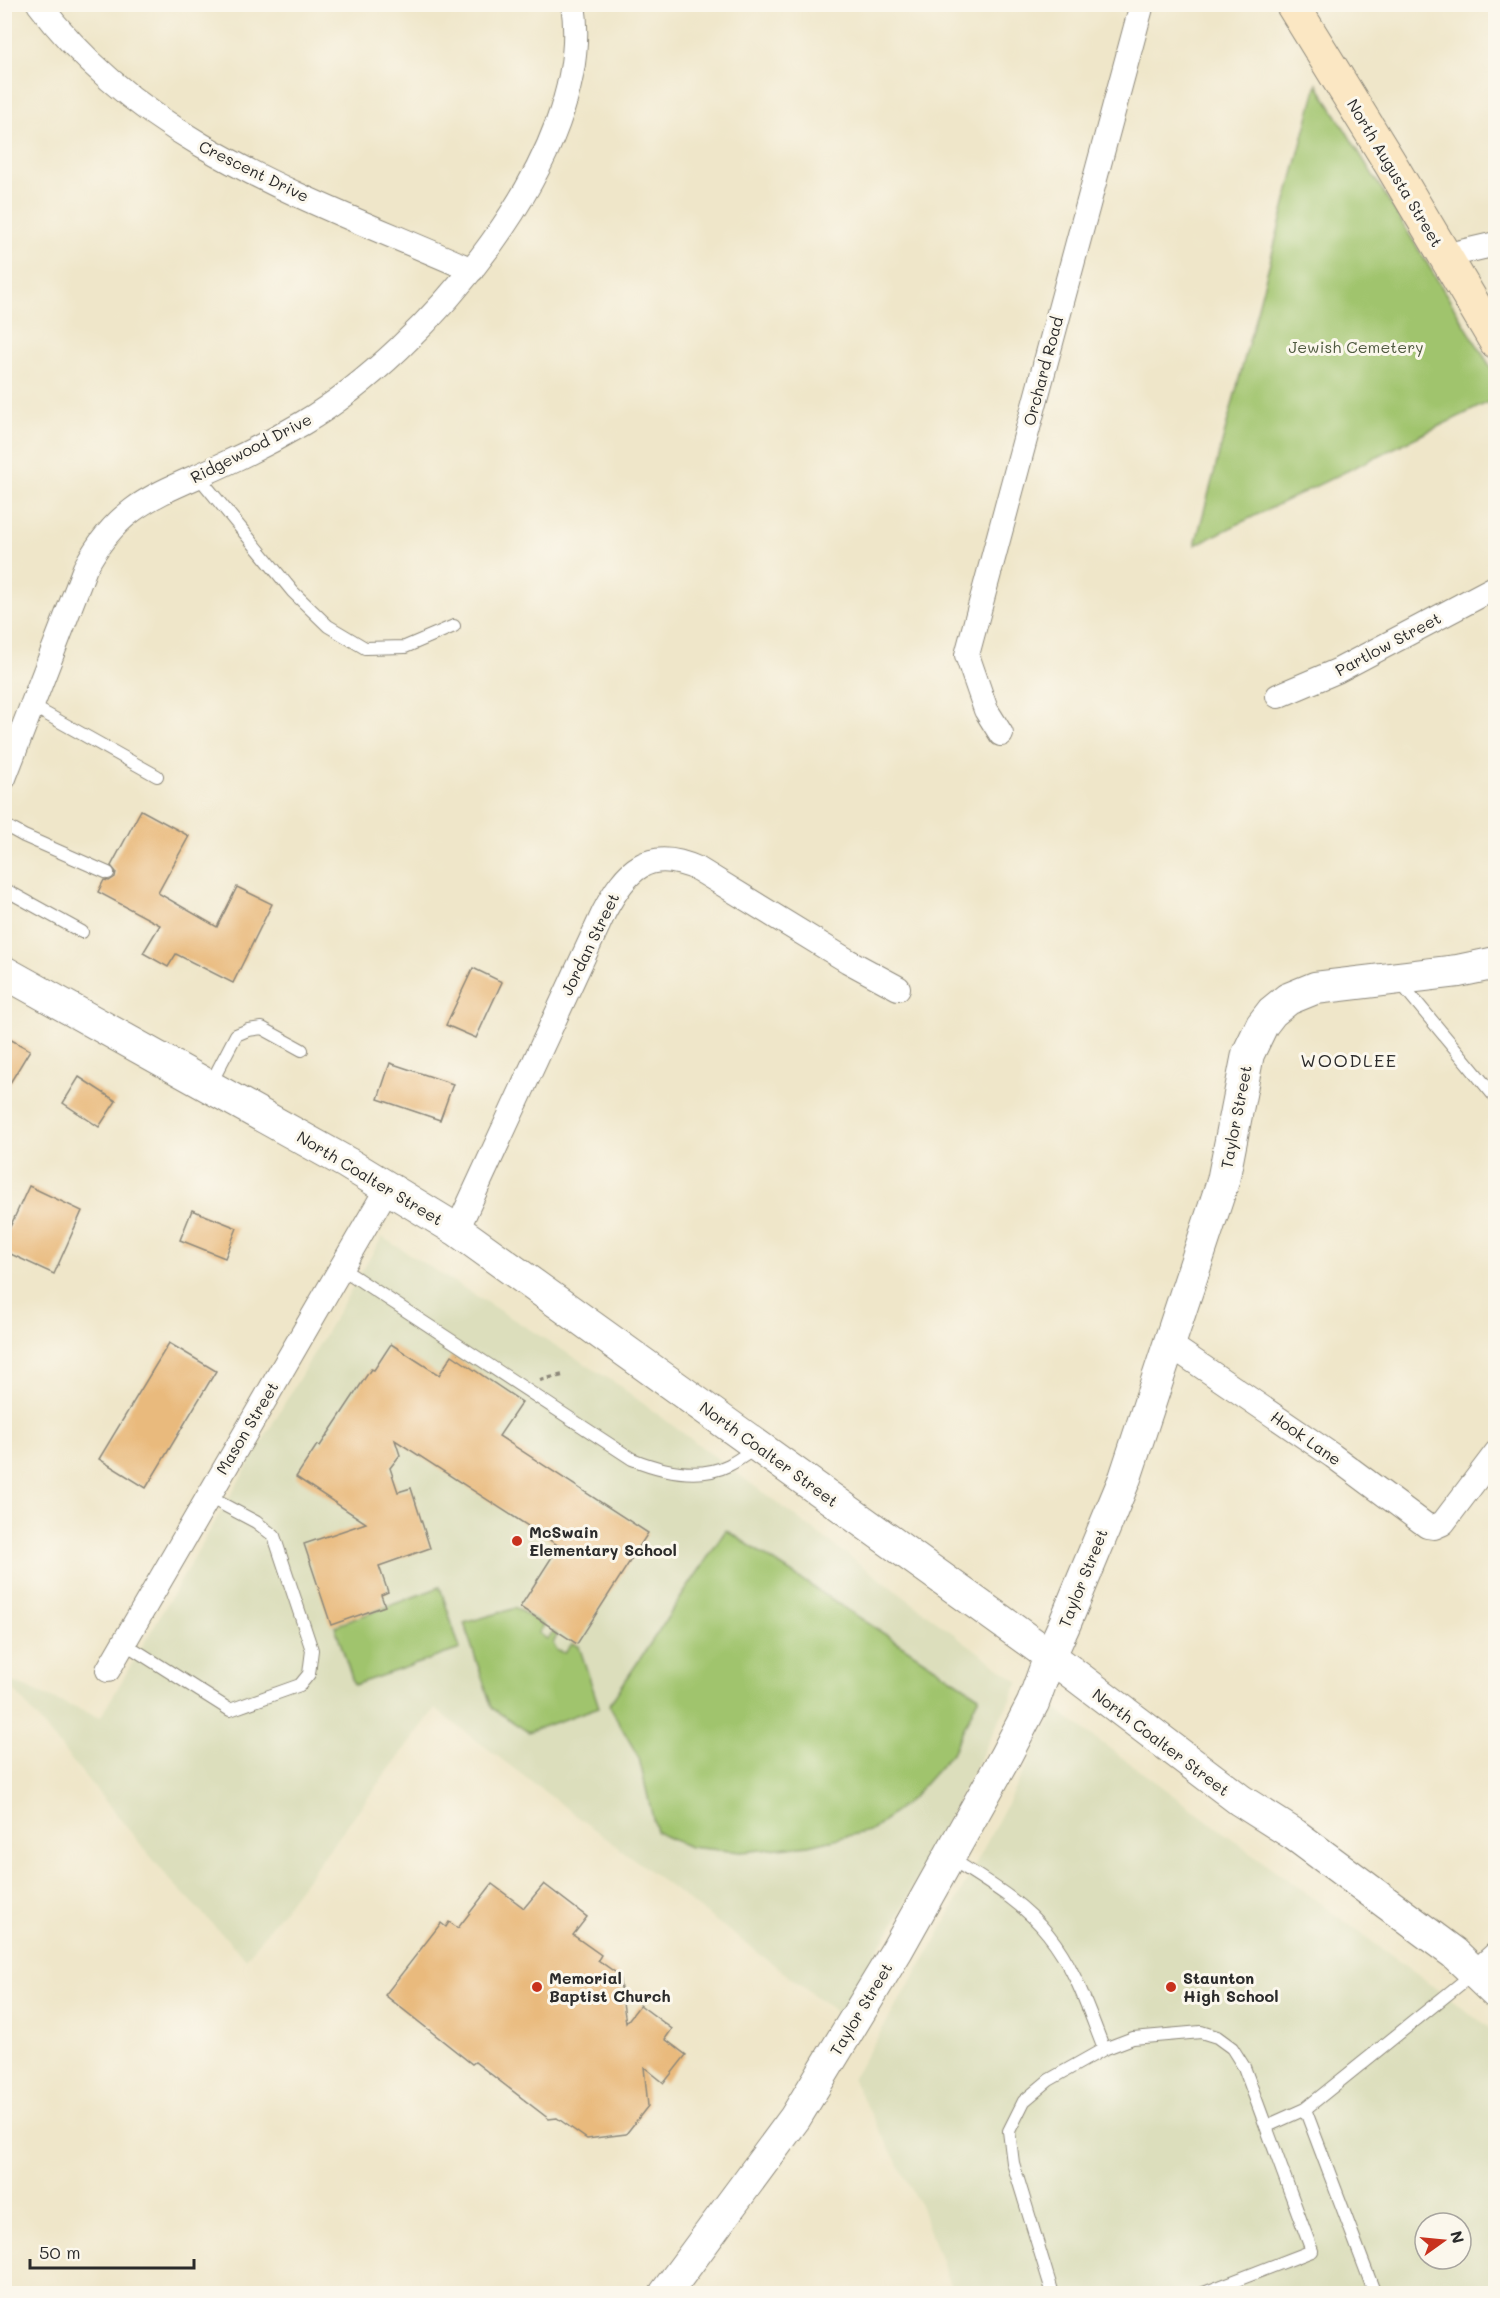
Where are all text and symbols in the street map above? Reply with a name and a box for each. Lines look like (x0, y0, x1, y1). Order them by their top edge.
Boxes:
street label: North Augusta Street (1343, 95, 1448, 251)
street label: Crescent Drive (196, 135, 313, 206)
street label: Orchard Road (1018, 314, 1067, 428)
park label: Jewish Cemetery (1288, 336, 1424, 357)
street label: Ridgewood Drive (187, 408, 315, 487)
street label: Partlow Street (1331, 607, 1444, 680)
street label: Jordan Street (556, 889, 623, 998)
district label: WOODLEE (1300, 1048, 1398, 1072)
street label: Taylor Street (1215, 1063, 1256, 1170)
street label: North Coalter Street (294, 1126, 447, 1229)
street label: Mason Street (211, 1377, 283, 1478)
street label: North Coalter Street (696, 1396, 843, 1511)
street label: Hook Lane (1267, 1406, 1346, 1469)
place label: McSwain Elementary School (529, 1521, 677, 1560)
street label: Taylor Street (1053, 1525, 1112, 1630)
marker: McSwain Elementary School (510, 1534, 524, 1548)
street label: North Coalter Street (1089, 1683, 1234, 1800)
street label: Taylor Street (825, 1958, 897, 2059)
place label: Memorial Baptist Church (549, 1967, 671, 2006)
place label: Staunton High School (1183, 1967, 1279, 2006)
marker: Memorial Baptist Church (530, 1980, 544, 1994)
marker: Staunton High School (1164, 1980, 1178, 1994)
north arrow (1413, 2211, 1473, 2271)
text: N (1446, 2228, 1470, 2246)
scale bar (30, 2232, 194, 2270)
text: 50 m (39, 2240, 81, 2264)

